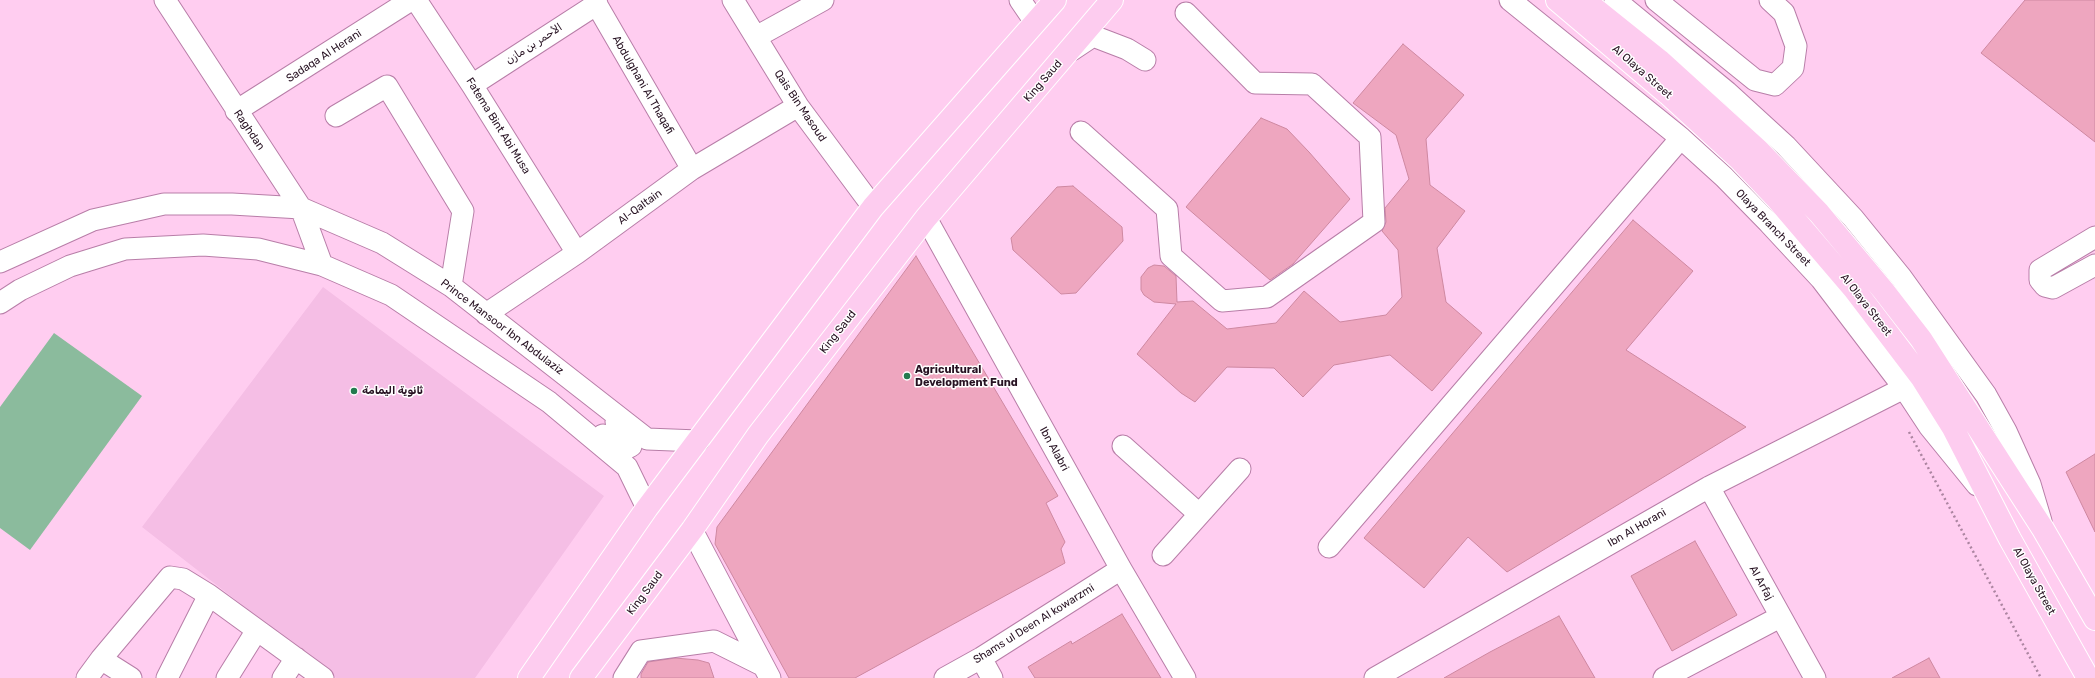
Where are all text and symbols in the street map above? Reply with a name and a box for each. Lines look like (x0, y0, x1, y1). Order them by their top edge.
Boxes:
street label: الأحمر بن مازن (503, 21, 565, 67)
street label: Sadaqa Al Herani (284, 27, 364, 85)
street label: Abdulghani Al Thaqafi (609, 33, 677, 137)
street label: Al Olaya Street (1609, 42, 1675, 102)
street label: King Saud (1021, 57, 1065, 105)
street label: Qais Bin Masoud (771, 68, 829, 144)
street label: Fatema Bint Abi Musa (463, 75, 533, 177)
street label: Raghdan (231, 107, 267, 153)
street label: Al-Qaltain (615, 187, 665, 227)
street label: Olaya Branch Street (1733, 187, 1813, 269)
street label: Al Olaya Street (1838, 271, 1894, 339)
street label: Prince Mansoor Ibn Abdulaziz (438, 276, 566, 378)
street label: King Saud (817, 308, 859, 356)
place label: Agricultural Development Fund (915, 363, 1018, 389)
marker: Agricultural Development Fund (902, 371, 912, 381)
place label: ثانوية اليمامة (362, 384, 423, 398)
marker: ثانوية اليمامة (349, 386, 359, 396)
street label: Ibn Alabri (1036, 425, 1072, 473)
street label: Ibn Al Horani (1605, 506, 1669, 550)
street label: Al Olaya Street (2010, 545, 2058, 617)
street label: Al Arfaj (1746, 563, 1776, 603)
street label: King Saud (624, 569, 666, 617)
street label: Shams ul Deen Al kowarzmi (971, 581, 1097, 667)

